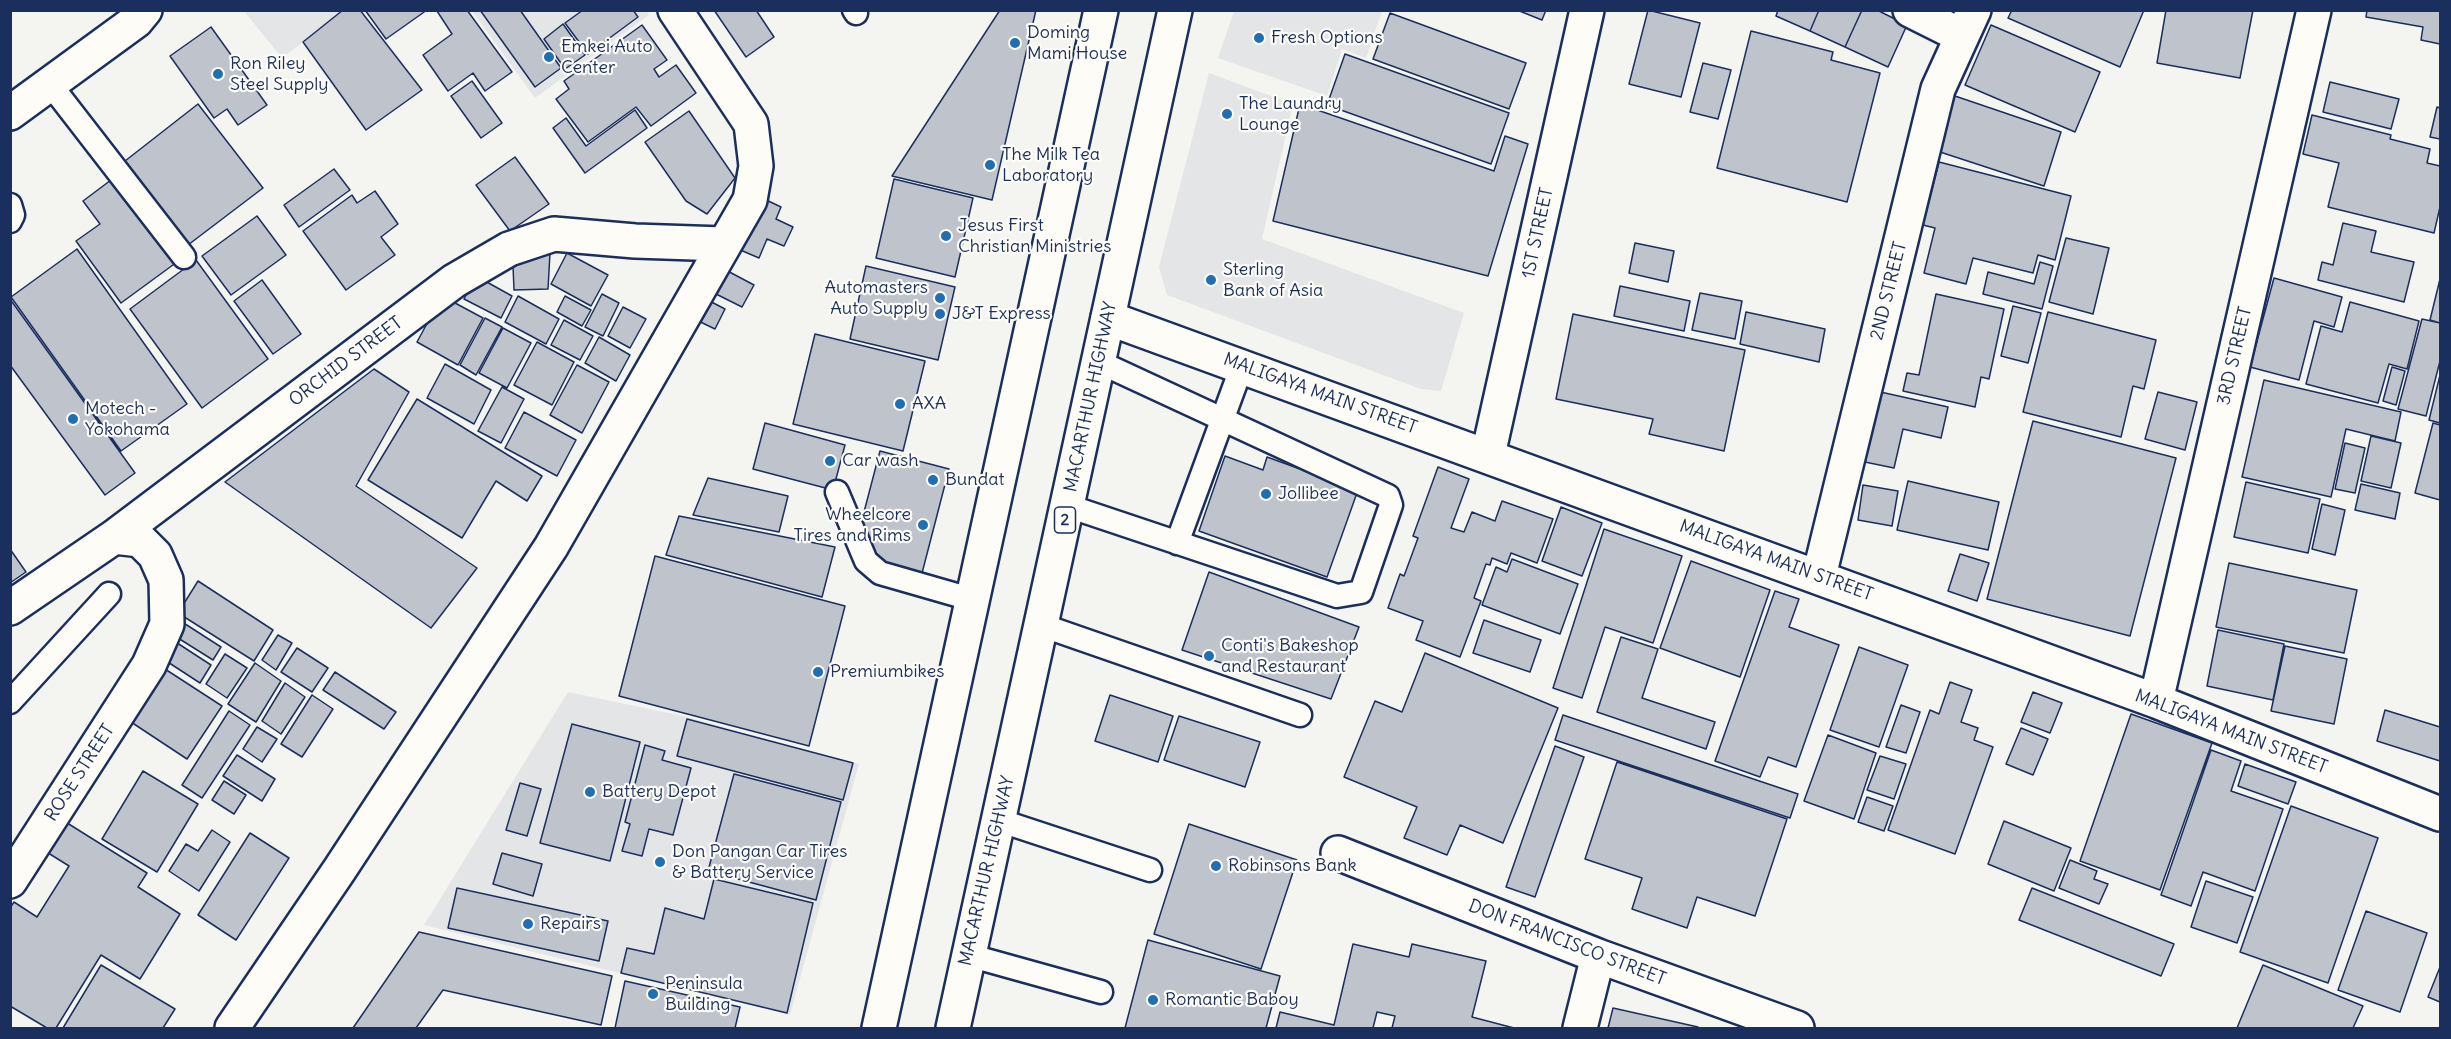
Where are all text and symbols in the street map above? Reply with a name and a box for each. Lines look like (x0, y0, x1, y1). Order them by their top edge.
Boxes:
place label: Doming Mami House (1027, 22, 1127, 64)
place label: Fresh Options (1271, 27, 1383, 49)
marker: Fresh Options (1252, 31, 1266, 45)
place label: Emkei Auto Center (561, 36, 653, 78)
marker: Doming Mami House (1008, 36, 1022, 50)
marker: Emkei Auto Center (542, 50, 556, 64)
place label: Ron Riley Steel Supply (230, 53, 329, 96)
marker: Ron Riley Steel Supply (211, 67, 225, 81)
place label: The Laundry Lounge (1239, 93, 1342, 136)
marker: The Laundry Lounge (1220, 107, 1234, 121)
place label: The Milk Tea Laboratory (1002, 144, 1100, 186)
marker: The Milk Tea Laboratory (983, 158, 997, 172)
street label: 1ST STREET (1518, 186, 1558, 280)
place label: Jesus First Christian Ministries (958, 215, 1111, 258)
marker: Jesus First Christian Ministries (939, 229, 953, 243)
street label: 2ND STREET (1866, 240, 1912, 342)
place label: Sterling Bank of Asia (1223, 259, 1323, 302)
marker: Sterling Bank of Asia (1204, 273, 1218, 287)
place label: Automasters Auto Supply (824, 277, 928, 320)
marker: Automasters Auto Supply (933, 291, 947, 305)
street label: MACARTHUR HIGHWAY (1060, 300, 1122, 494)
place label: J&T Express (952, 303, 1051, 325)
street label: 3RD STREET (2213, 305, 2257, 407)
marker: J&T Express (933, 307, 947, 321)
street label: ORCHID STREET (285, 312, 407, 412)
street label: MALIGAYA MAIN STREET (1220, 349, 1420, 439)
place label: AXA (912, 393, 946, 415)
marker: AXA (893, 397, 907, 411)
place label: Motech - Yokohama (85, 398, 170, 440)
marker: Motech - Yokohama (66, 412, 80, 426)
place label: Car wash (842, 450, 919, 472)
marker: Car wash (823, 454, 837, 468)
place label: Bundat (945, 469, 1005, 491)
marker: Bundat (926, 473, 940, 487)
place label: Jollibee (1278, 483, 1339, 505)
marker: Jollibee (1259, 487, 1273, 501)
place label: Wheelcore Tires and Rims (794, 504, 911, 546)
road number: 2 (1054, 507, 1076, 533)
street label: MALIGAYA MAIN STREET (1676, 516, 1876, 606)
marker: Wheelcore Tires and Rims (916, 518, 930, 532)
place label: Conti's Bakeshop and Restaurant (1221, 635, 1359, 678)
marker: Conti's Bakeshop and Restaurant (1202, 649, 1216, 663)
place label: Premiumbikes (830, 661, 944, 683)
marker: Premiumbikes (811, 665, 825, 679)
street label: MALIGAYA MAIN STREET (2132, 685, 2330, 779)
street label: ROSE STREET (41, 720, 119, 826)
street label: MACARTHUR HIGHWAY (955, 774, 1019, 968)
place label: Battery Depot (602, 781, 716, 803)
marker: Battery Depot (583, 785, 597, 799)
place label: Don Pangan Car Tires & Battery Service (672, 841, 847, 884)
marker: Don Pangan Car Tires & Battery Service (653, 855, 667, 869)
place label: Robinsons Bank (1228, 855, 1357, 877)
marker: Robinsons Bank (1209, 859, 1223, 873)
street label: DON FRANCISCO STREET (1465, 895, 1669, 991)
place label: Repairs (540, 913, 601, 935)
marker: Repairs (521, 917, 535, 931)
place label: Peninsula Building (665, 973, 743, 1016)
marker: Peninsula Building (646, 987, 660, 1001)
place label: Romantic Baboy (1165, 989, 1299, 1011)
marker: Romantic Baboy (1146, 993, 1160, 1007)

